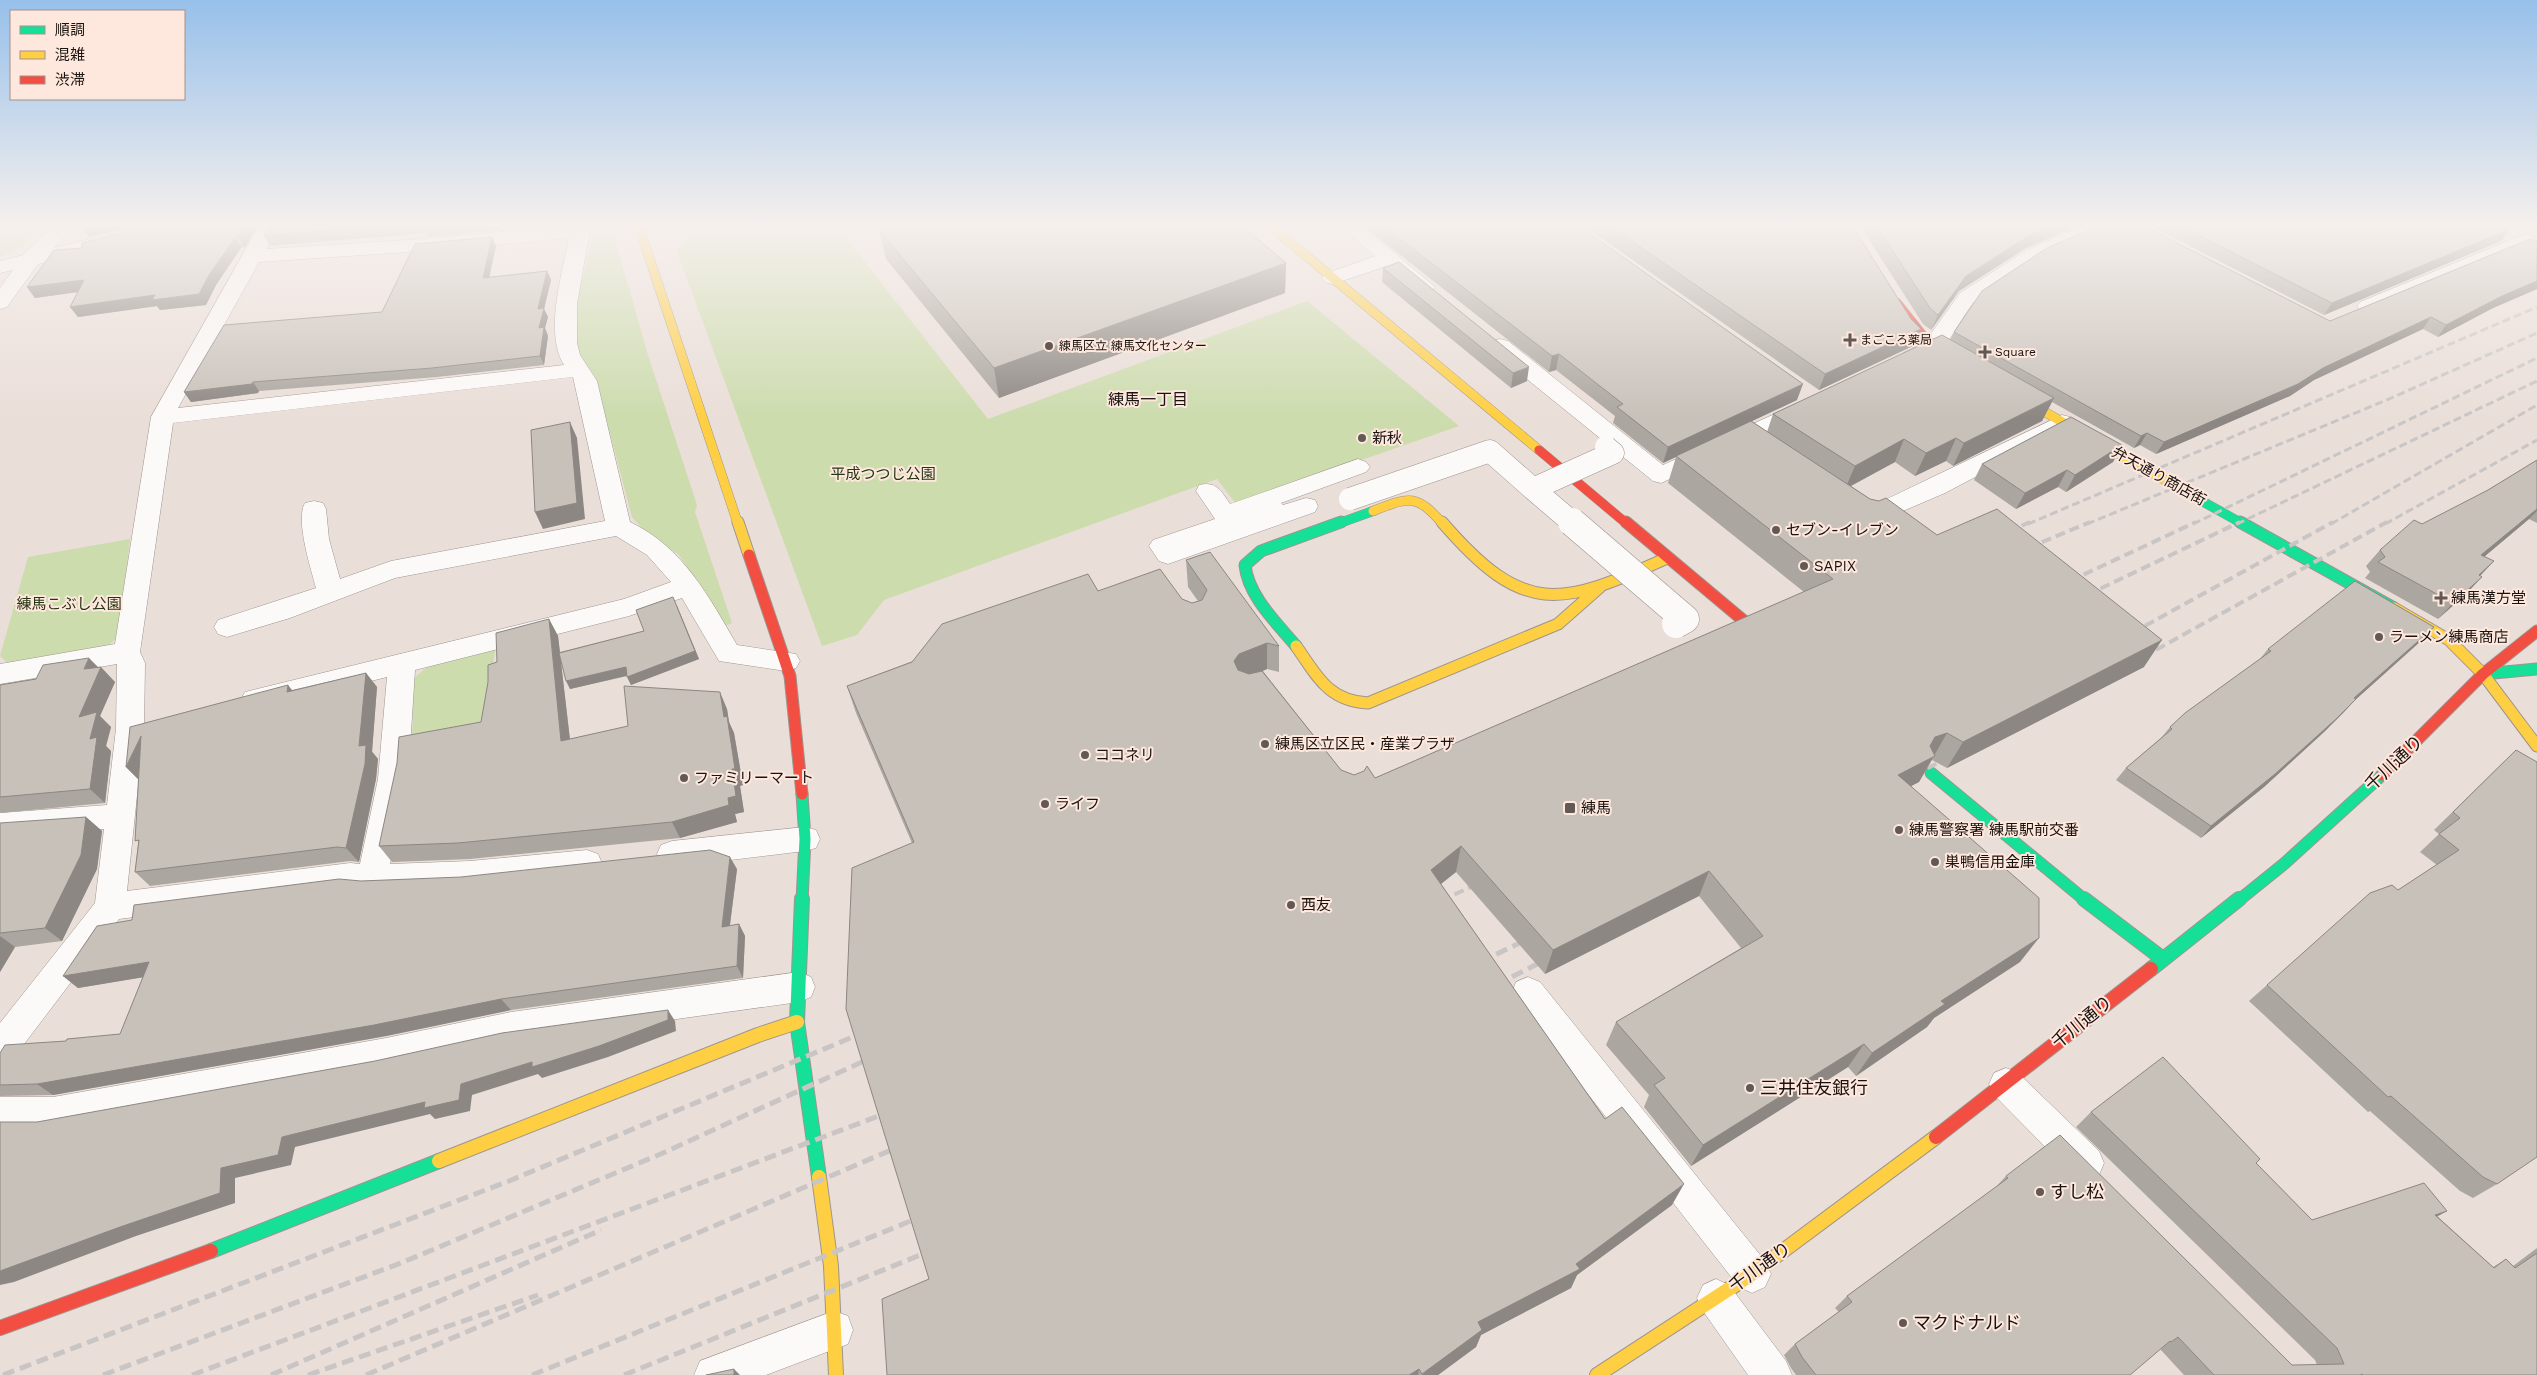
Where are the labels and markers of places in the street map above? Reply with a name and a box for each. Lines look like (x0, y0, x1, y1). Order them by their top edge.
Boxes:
place label: まごころ薬局 (1860, 333, 1932, 347)
marker: まごころ薬局 (1844, 334, 1856, 346)
place label: 練馬区立 練馬文化センター (1059, 339, 1207, 353)
marker: 練馬区立 練馬文化センター (1043, 340, 1055, 352)
place label: Square (1995, 345, 2036, 359)
marker: Square (1979, 346, 1991, 358)
place label: 新秋 (1372, 429, 1402, 447)
marker: 新秋 (1356, 432, 1368, 444)
place label: セブン-イレブン (1786, 521, 1899, 539)
marker: セブン-イレブン (1770, 524, 1782, 536)
place label: SAPIX (1814, 557, 1856, 575)
marker: SAPIX (1798, 560, 1810, 572)
place label: 練馬漢方堂 (2451, 589, 2526, 607)
marker: 練馬漢方堂 (2435, 592, 2447, 604)
place label: ラーメン練馬商店 (2389, 628, 2508, 646)
marker: ラーメン練馬商店 (2373, 631, 2385, 643)
place label: 練馬区立区民・産業プラザ (1275, 735, 1455, 753)
marker: 練馬区立区民・産業プラザ (1259, 738, 1271, 750)
place label: ココネリ (1095, 746, 1155, 764)
marker: ココネリ (1079, 749, 1091, 761)
place label: ファミリーマート (694, 769, 814, 787)
marker: ファミリーマート (678, 772, 690, 784)
place label: ライフ (1055, 795, 1100, 813)
marker: ライフ (1039, 798, 1051, 810)
place label: 練馬 (1581, 799, 1611, 817)
marker: 練馬 (1563, 801, 1577, 815)
place label: 練馬警察署 練馬駅前交番 (1909, 821, 2079, 839)
marker: 練馬警察署 練馬駅前交番 (1893, 824, 1905, 836)
place label: 巣鴨信用金庫 (1945, 853, 2035, 871)
marker: 巣鴨信用金庫 (1929, 856, 1941, 868)
place label: 西友 (1301, 896, 1331, 914)
marker: 西友 (1285, 899, 1297, 911)
place label: 三井住友銀行 (1760, 1077, 1868, 1098)
marker: 三井住友銀行 (1744, 1082, 1756, 1094)
place label: すし松 (2050, 1181, 2104, 1202)
marker: すし松 (2034, 1186, 2046, 1198)
place label: マクドナルド (1913, 1312, 2021, 1333)
marker: マクドナルド (1897, 1317, 1909, 1329)

